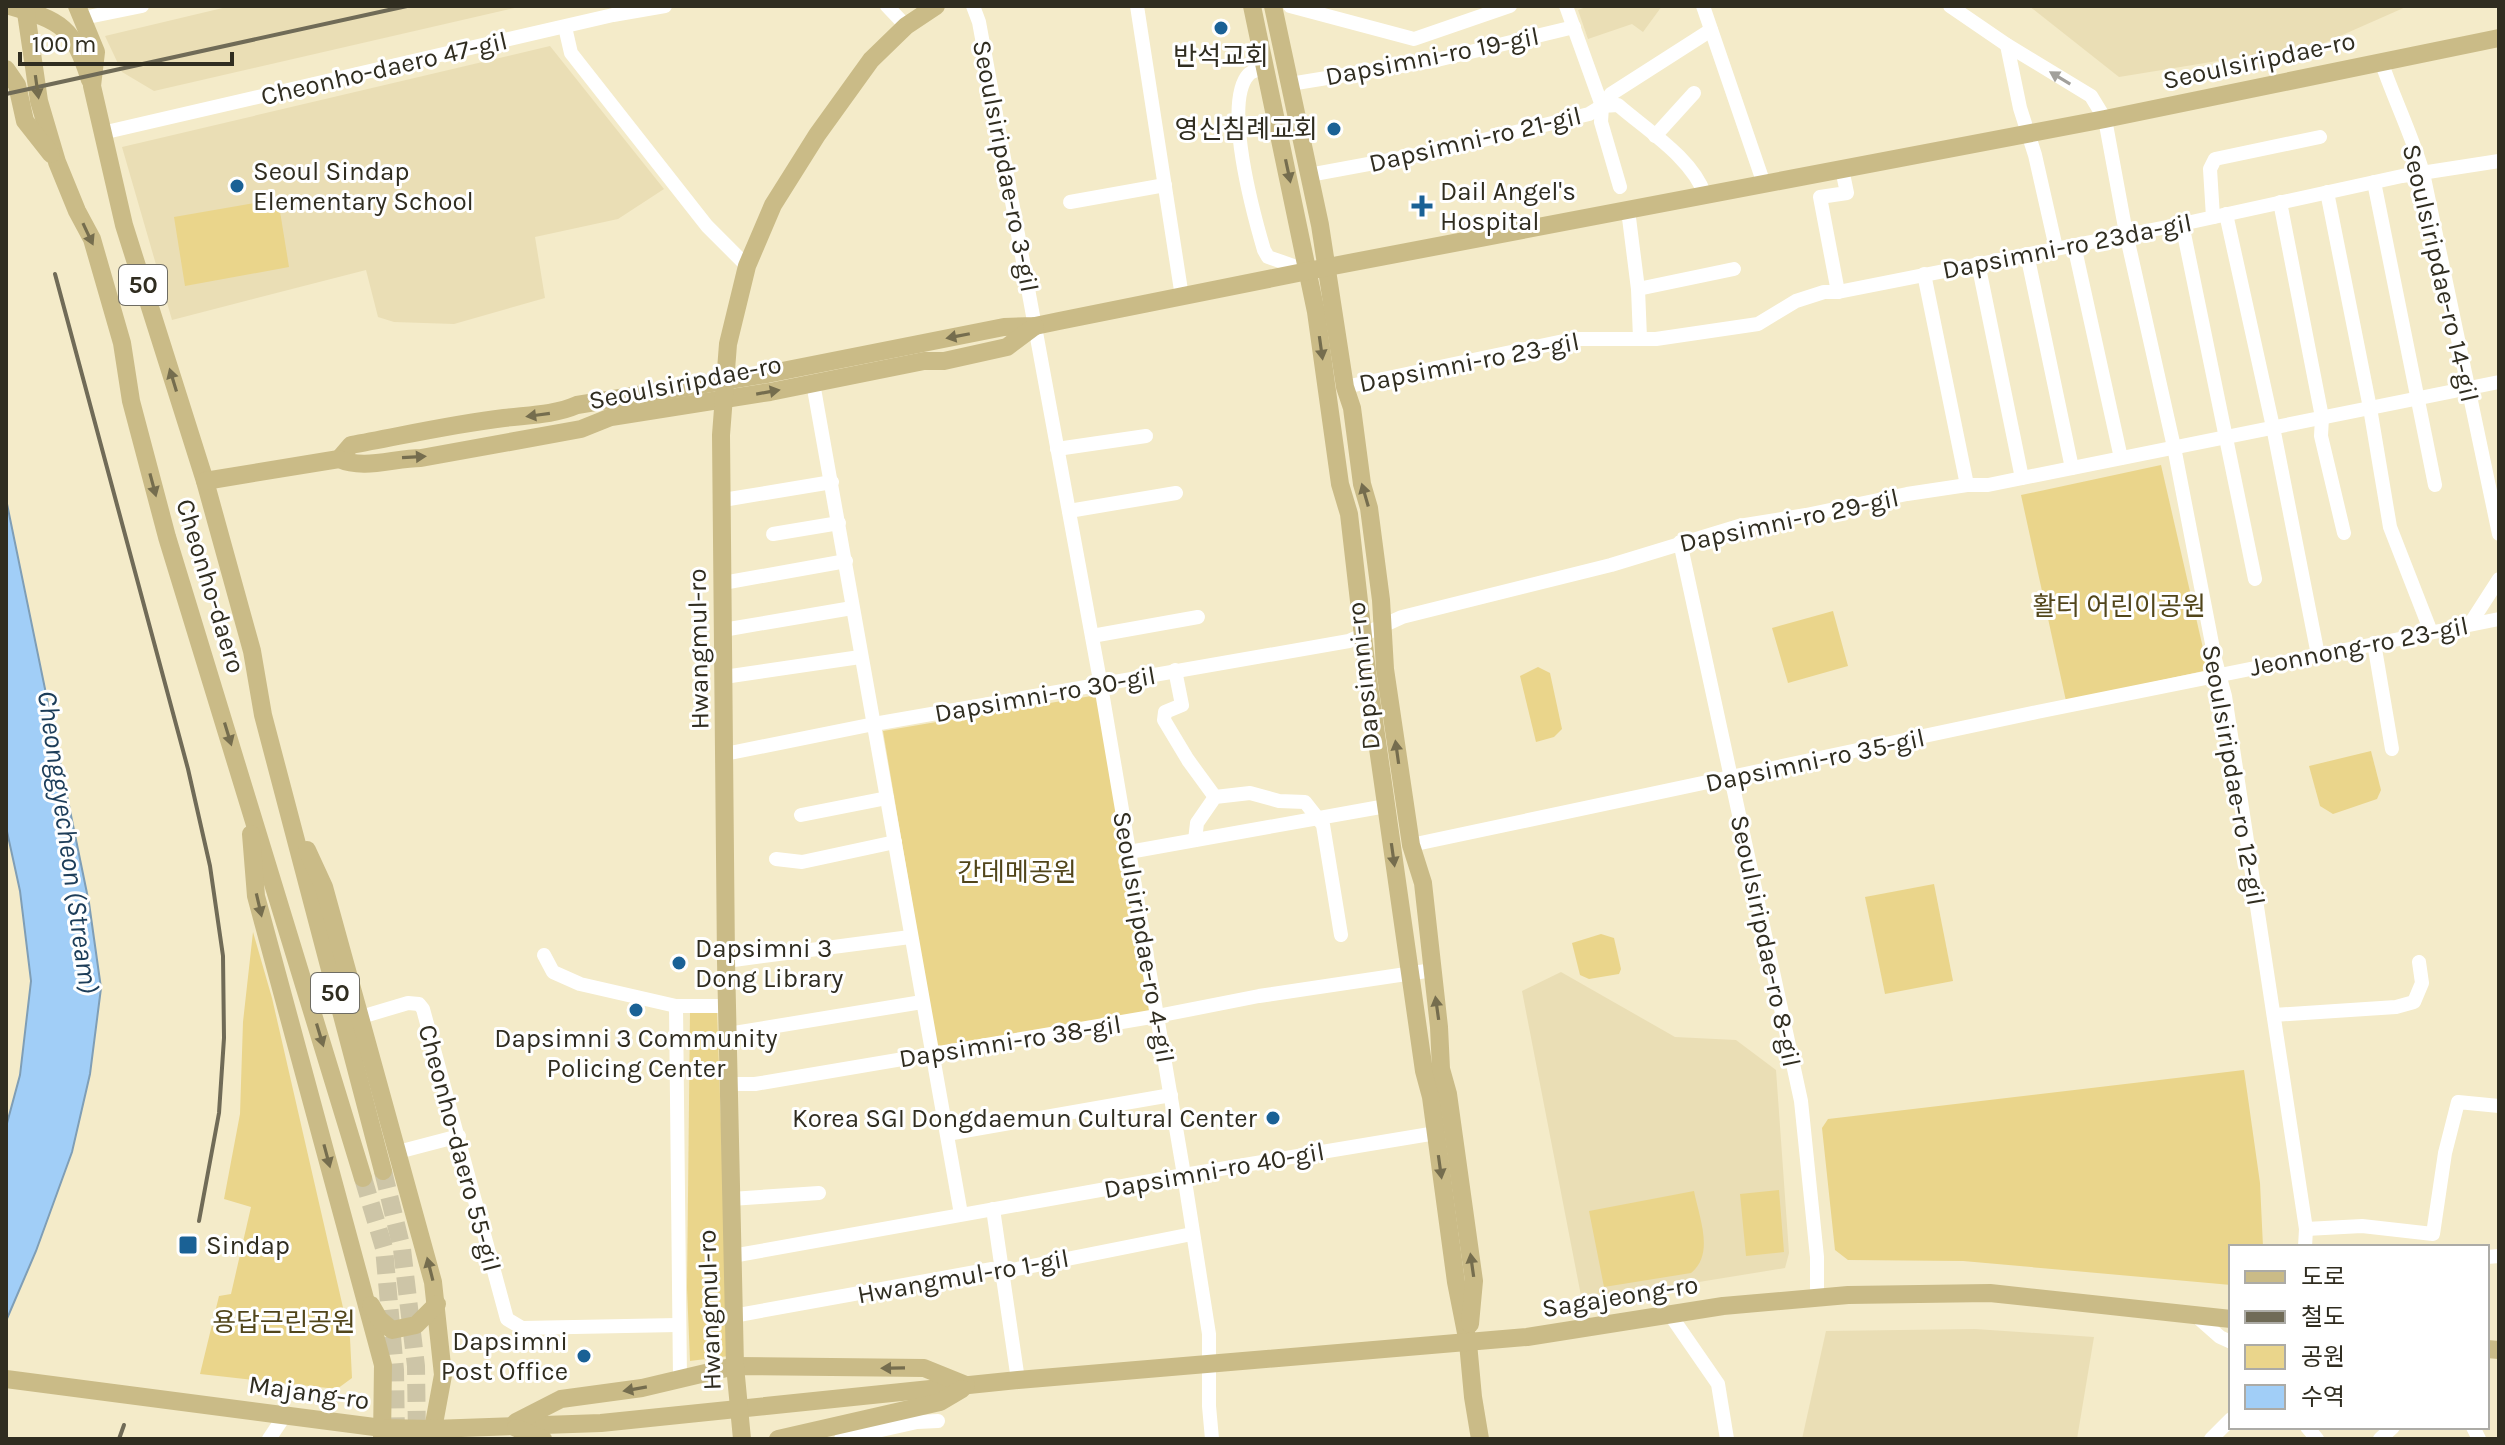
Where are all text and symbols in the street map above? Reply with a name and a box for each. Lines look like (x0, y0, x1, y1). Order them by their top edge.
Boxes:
scale bar (20, 16, 232, 66)
marker: 반석교회 (1212, 19, 1230, 37)
street label: Dapsimni-ro 19-gil (1323, 21, 1542, 92)
street label: Cheonho-daero 47-gil (258, 25, 510, 112)
street label: Seoulsiripdae-ro (2160, 25, 2358, 96)
text: 100 m (32, 30, 97, 58)
street label: Seoulsiripdae-ro 3-gil (966, 37, 1045, 295)
place label: 반석교회 (1173, 41, 1269, 72)
one-way arrow (2049, 71, 2071, 85)
one-way arrow (31, 75, 44, 100)
street label: Dapsimni-ro 21-gil (1366, 100, 1584, 179)
place label: 영신침례교회 (1174, 114, 1318, 145)
marker: 영신침례교회 (1325, 120, 1343, 138)
street label: Seoulsiripdae-ro 14-gil (2396, 141, 2485, 405)
place label: Seoul Sindap Elementary School (253, 156, 474, 217)
one-way arrow (1282, 159, 1295, 184)
place label: Dail Angel's Hospital (1440, 176, 1576, 237)
marker: Seoul Sindap Elementary School (228, 177, 246, 195)
marker: Dail Angel's Hospital (1411, 195, 1433, 217)
street label: Dapsimni-ro 23da-gil (1940, 207, 2195, 286)
one-way arrow (81, 222, 95, 245)
road number: 50 (119, 265, 167, 305)
street label: Dapsimni-ro 23-gil (1356, 326, 1582, 399)
one-way arrow (946, 331, 971, 343)
one-way arrow (1315, 336, 1328, 361)
street label: Seoulsiripdae-ro (586, 349, 784, 416)
one-way arrow (166, 368, 178, 392)
one-way arrow (756, 386, 781, 398)
one-way arrow (526, 409, 551, 422)
one-way arrow (402, 451, 428, 464)
one-way arrow (148, 472, 160, 497)
one-way arrow (1358, 482, 1371, 506)
street label: Dapsimni-ro 29-gil (1677, 482, 1902, 559)
street label: Cheonho-daero (169, 495, 252, 677)
street label: Hwangmul-ro (682, 568, 715, 730)
park label: 활터 어린이공원 (2032, 591, 2206, 622)
street label: Dapsimni-ro (1340, 600, 1387, 751)
street label: Jeonnong-ro 23-gil (2247, 610, 2471, 683)
street label: Seoulsiripdae-ro 12-gil (2195, 642, 2272, 908)
street label: Dapsimni-ro 30-gil (932, 660, 1158, 729)
water label: Cheonggyecheon (Stream) (31, 688, 106, 996)
one-way arrow (223, 722, 235, 746)
street label: Dapsimni-ro 35-gil (1703, 722, 1928, 799)
one-way arrow (1390, 739, 1403, 764)
street label: Seoulsiripdae-ro 4-gil (1106, 809, 1181, 1065)
street label: Seoulsiripdae-ro 8-gil (1724, 812, 1807, 1070)
one-way arrow (1387, 842, 1400, 867)
park label: 간데메공원 (957, 857, 1077, 888)
one-way arrow (253, 892, 265, 917)
place label: Dapsimni 3 Dong Library (695, 933, 843, 994)
marker: Dapsimni 3 Dong Library (670, 954, 688, 972)
road number: 50 (311, 973, 359, 1013)
one-way arrow (1430, 996, 1443, 1021)
marker: Dapsimni 3 Community Policing Center (627, 1001, 645, 1019)
street label: Dapsimni-ro 38-gil (897, 1009, 1124, 1074)
street label: Cheonho-daero 55-gil (412, 1021, 507, 1275)
one-way arrow (314, 1023, 327, 1047)
place label: Dapsimni 3 Community Policing Center (494, 1023, 778, 1084)
place label: Korea SGI Dongdaemun Cultural Center (792, 1103, 1258, 1134)
marker: Korea SGI Dongdaemun Cultural Center (1264, 1109, 1282, 1127)
street label: Dapsimni-ro 40-gil (1101, 1136, 1327, 1205)
one-way arrow (321, 1143, 333, 1168)
one-way arrow (1434, 1155, 1447, 1180)
street label: Hwangmul-ro (691, 1229, 728, 1391)
place label: Sindap (206, 1230, 290, 1261)
marker: Sindap (177, 1234, 199, 1256)
street label: Hwangmul-ro 1-gil (855, 1243, 1071, 1310)
legend (2229, 1245, 2489, 1429)
one-way arrow (1465, 1252, 1478, 1277)
one-way arrow (423, 1257, 435, 1282)
text: 도로 (2301, 1263, 2345, 1291)
street label: Sagajeong-ro (1540, 1269, 1700, 1324)
text: 철도 (2301, 1303, 2345, 1331)
park label: 용답근린공원 (212, 1307, 356, 1338)
place label: Dapsimni Post Office (441, 1326, 568, 1387)
text: 공원 (2301, 1343, 2345, 1371)
marker: Dapsimni Post Office (575, 1347, 593, 1365)
one-way arrow (880, 1362, 905, 1375)
street label: Majang-ro (246, 1369, 371, 1416)
one-way arrow (623, 1383, 648, 1395)
text: 수역 (2301, 1383, 2345, 1411)

